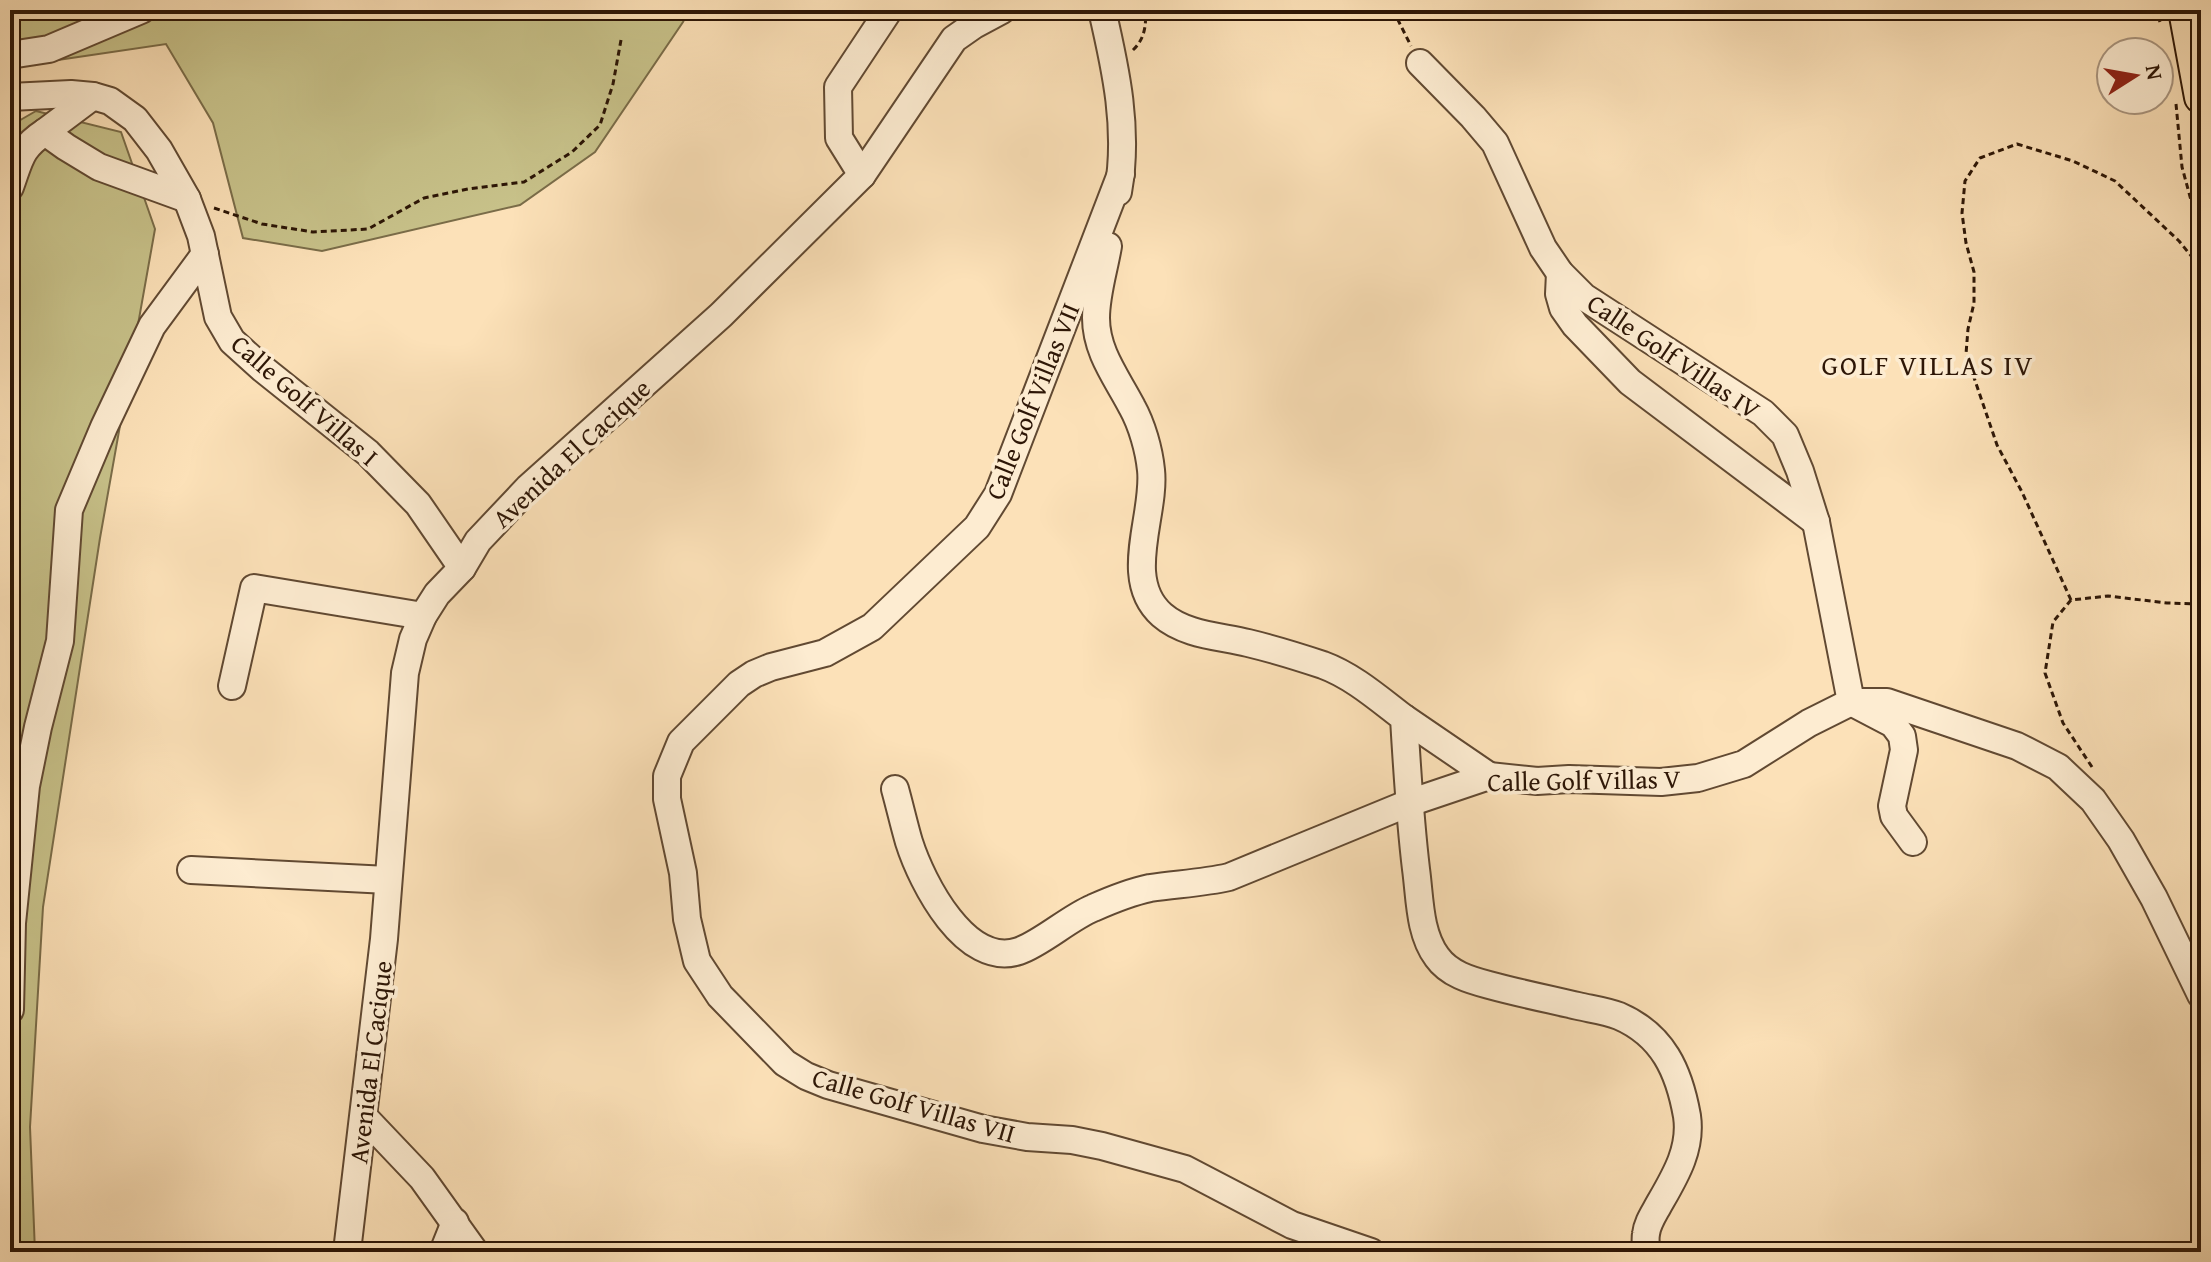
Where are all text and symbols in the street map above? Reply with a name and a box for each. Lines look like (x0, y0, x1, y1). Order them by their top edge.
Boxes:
north arrow (2095, 36, 2175, 116)
text: N (2138, 62, 2172, 83)
street label: Calle Golf Villas IV (1580, 284, 1768, 428)
street label: Calle Golf Villas VII (975, 297, 1089, 505)
street label: Calle Golf Villas I (223, 325, 387, 475)
district label: GOLF VILLAS IV (1822, 344, 2034, 385)
street label: Avenida El Cacique (483, 369, 659, 537)
street label: Calle Golf Villas V (1487, 759, 1681, 801)
street label: Avenida El Cacique (338, 958, 402, 1166)
street label: Calle Golf Villas VII (808, 1057, 1020, 1153)

